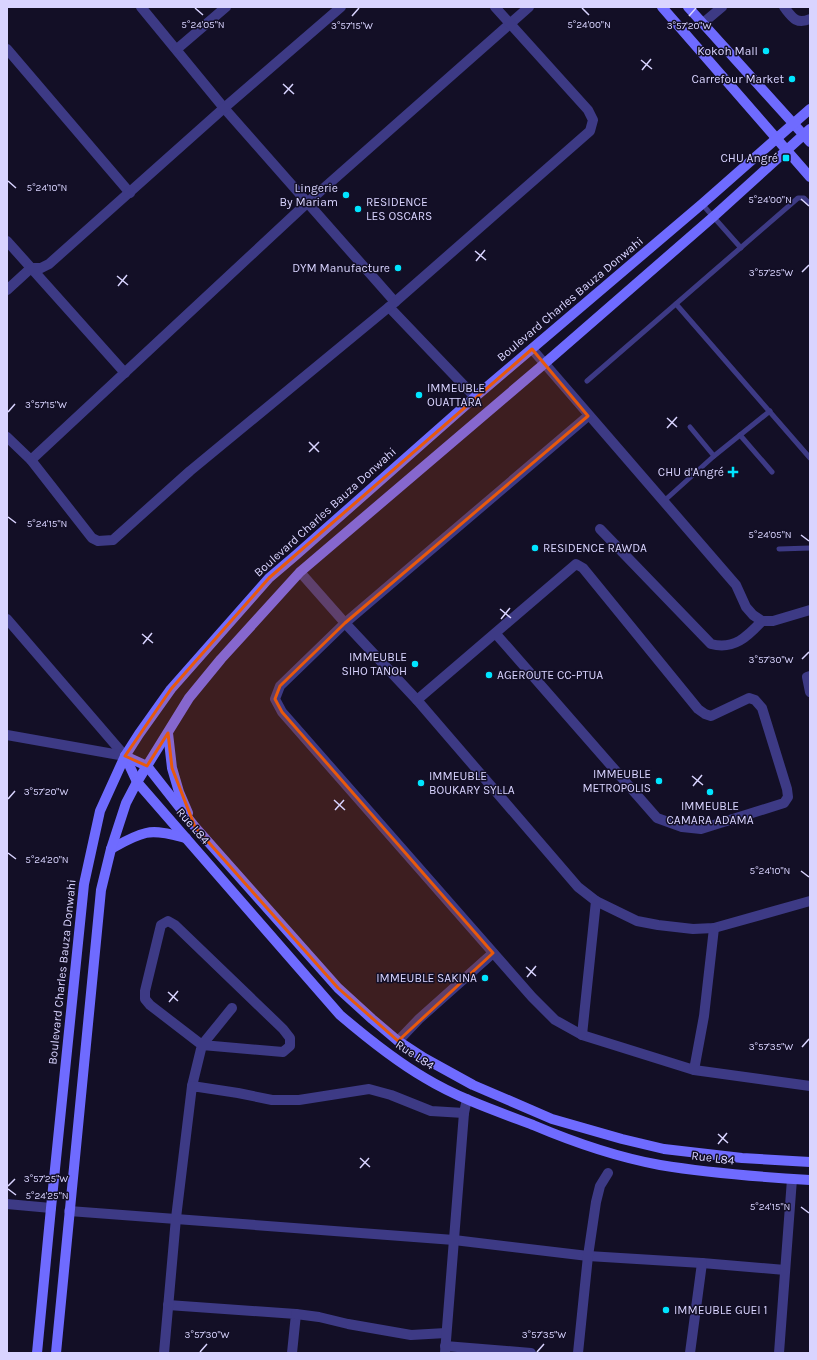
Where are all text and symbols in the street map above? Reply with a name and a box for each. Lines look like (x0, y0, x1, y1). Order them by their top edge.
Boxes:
text: 5°24'05"N (181, 19, 225, 31)
text: 5°24'00"N (567, 19, 611, 31)
text: 3°57'15"W (331, 20, 373, 32)
text: 3°57'20"W (667, 20, 711, 32)
place label: Kokoh Mall (697, 44, 758, 58)
marker: Kokoh Mall (761, 46, 771, 56)
place label: Carrefour Market (692, 72, 784, 86)
marker: Carrefour Market (787, 74, 797, 84)
place label: CHU Angré (721, 151, 778, 165)
marker: CHU Angré (781, 153, 791, 163)
place label: Lingerie By Mariam (280, 181, 338, 209)
text: 5°24'10"N (27, 182, 67, 194)
marker: Lingerie By Mariam (341, 190, 351, 200)
text: 5°24'00"N (748, 194, 792, 206)
place label: RESIDENCE LES OSCARS (366, 195, 432, 223)
marker: RESIDENCE LES OSCARS (353, 204, 363, 214)
street label: Boulevard Charles Bauza Donwahi (494, 234, 646, 364)
place label: DYM Manufacture (292, 261, 390, 275)
marker: DYM Manufacture (393, 263, 403, 273)
text: 3°57'25"W (749, 267, 793, 279)
place label: IMMEUBLE OUATTARA (427, 381, 485, 409)
marker: IMMEUBLE OUATTARA (414, 390, 424, 400)
text: 3°57'15"W (25, 399, 67, 411)
street label: Boulevard Charles Bauza Donwahi (251, 444, 399, 580)
place label: CHU d'Angré (658, 465, 724, 479)
marker: CHU d'Angré (727, 466, 739, 478)
text: 5°24'15"N (27, 518, 67, 530)
text: 5°24'05"N (748, 529, 792, 541)
place label: RESIDENCE RAWDA (543, 541, 647, 555)
marker: RESIDENCE RAWDA (530, 543, 540, 553)
place label: IMMEUBLE SIHO TANOH (341, 650, 407, 678)
text: 3°57'30"W (749, 654, 793, 666)
marker: IMMEUBLE SIHO TANOH (410, 659, 420, 669)
place label: AGEROUTE CC-PTUA (497, 668, 603, 682)
marker: AGEROUTE CC-PTUA (484, 670, 494, 680)
place label: IMMEUBLE METROPOLIS (582, 767, 651, 795)
place label: IMMEUBLE BOUKARY SYLLA (429, 769, 515, 797)
marker: IMMEUBLE METROPOLIS (654, 776, 664, 786)
marker: IMMEUBLE BOUKARY SYLLA (416, 778, 426, 788)
text: 3°57'20"W (24, 786, 68, 798)
marker: IMMEUBLE CAMARA ADAMA (705, 787, 715, 797)
place label: IMMEUBLE CAMARA ADAMA (666, 799, 754, 827)
street label: Rue L84 (174, 805, 213, 847)
text: 5°24'20"N (25, 854, 69, 866)
text: 5°24'10"N (750, 865, 790, 877)
street label: Boulevard Charles Bauza Donwahi (45, 879, 79, 1065)
place label: IMMEUBLE SAKINA (376, 971, 477, 985)
marker: IMMEUBLE SAKINA (480, 973, 490, 983)
street label: Rue L84 (393, 1037, 437, 1073)
text: 3°57'35"W (749, 1041, 793, 1053)
street label: Rue L84 (691, 1148, 736, 1168)
text: 3°57'25"W (24, 1173, 68, 1185)
text: 5°24'25"N (25, 1190, 69, 1202)
text: 5°24'15"N (750, 1201, 790, 1213)
place label: IMMEUBLE GUEI 1 (674, 1303, 767, 1317)
marker: IMMEUBLE GUEI 1 (661, 1305, 671, 1315)
text: 3°57'30"W (185, 1329, 229, 1341)
text: 3°57'35"W (522, 1329, 566, 1341)

